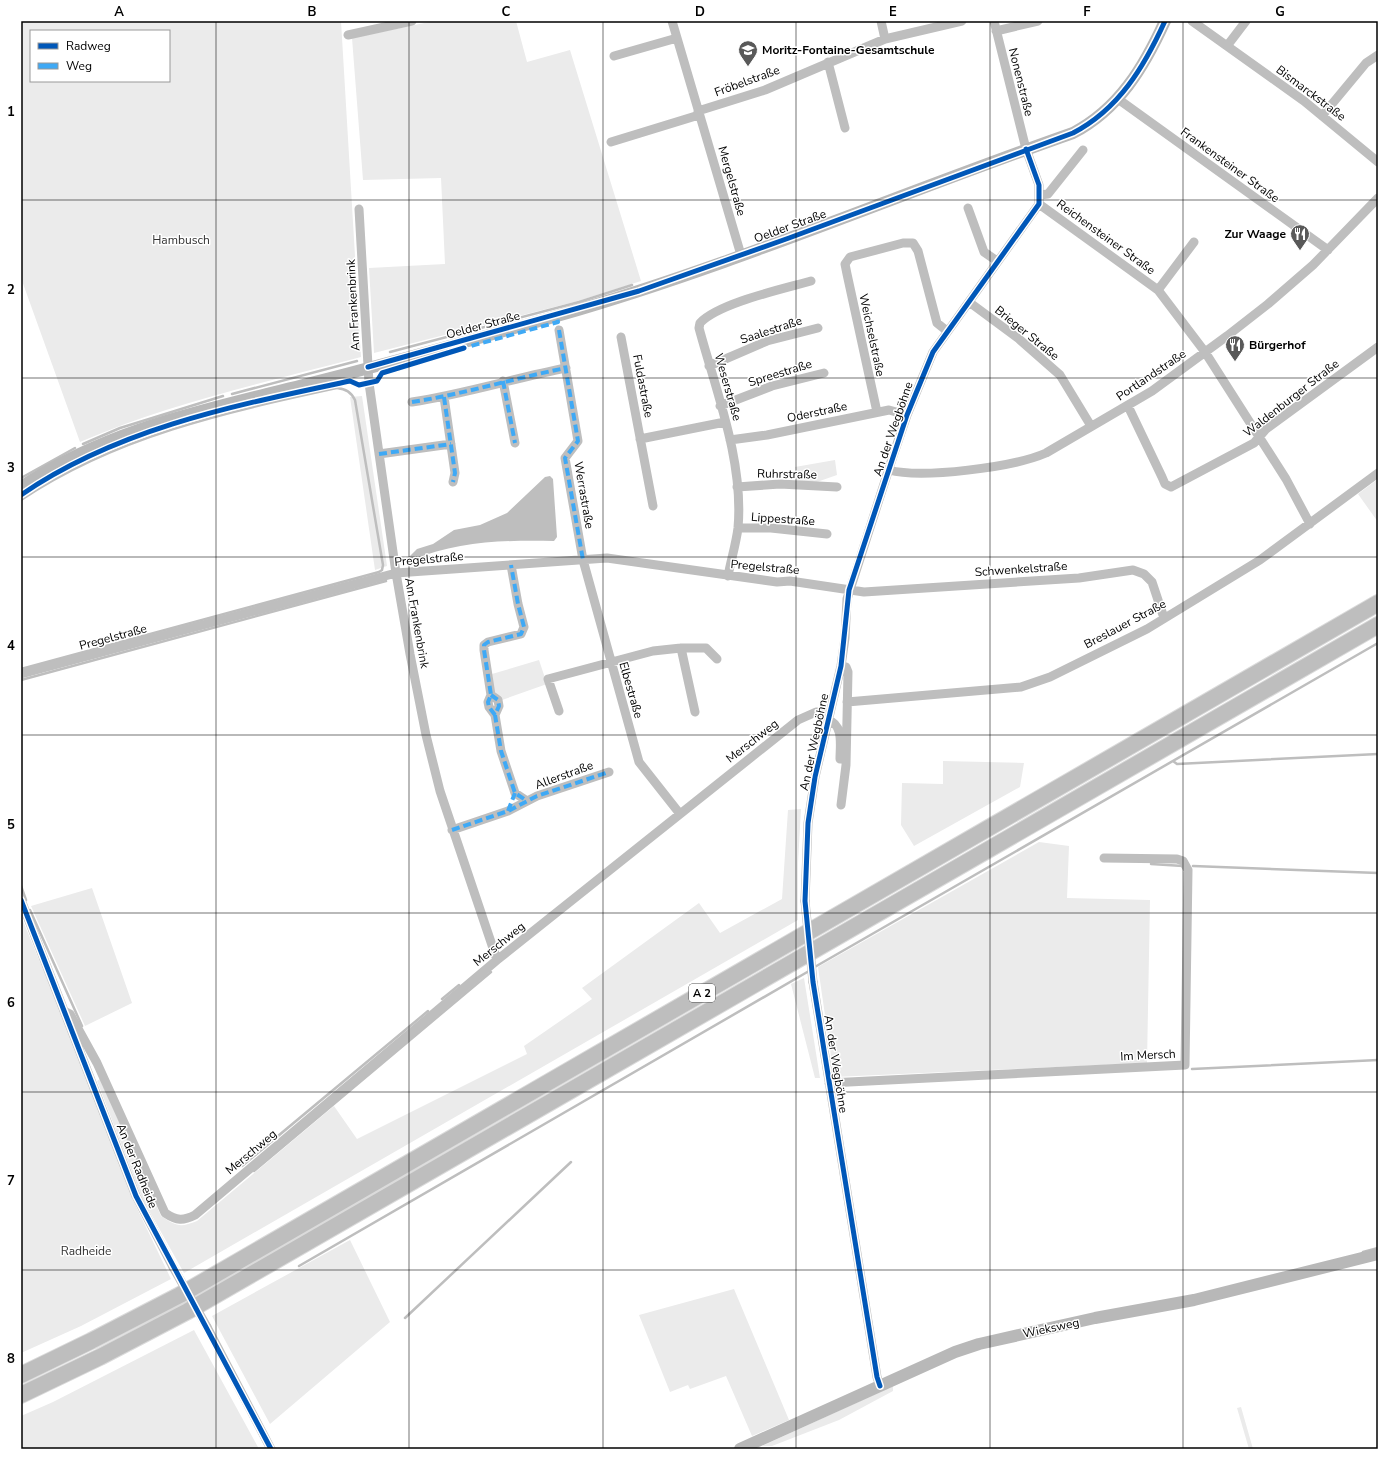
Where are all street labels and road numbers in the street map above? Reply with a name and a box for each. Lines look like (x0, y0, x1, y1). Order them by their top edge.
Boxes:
street label: Nonenstraße (1005, 46, 1037, 118)
street label: Fröbelstraße (712, 62, 782, 100)
street label: Bismarckstraße (1273, 62, 1349, 124)
street label: Frankensteiner Straße (1177, 124, 1283, 206)
street label: Mergelstraße (714, 144, 750, 218)
street label: Reichensteiner Straße (1054, 196, 1158, 278)
street label: Oelder Straße (752, 206, 828, 246)
street label: Am Frankenbrink (343, 258, 363, 351)
street label: Weichselstraße (855, 292, 889, 378)
street label: Brieger Straße (992, 302, 1062, 364)
street label: Oelder Straße (444, 307, 522, 343)
street label: Saalestraße (738, 312, 804, 348)
street label: Portlandstraße (1113, 346, 1189, 404)
street label: Weserstraße (711, 351, 745, 423)
street label: Fuldastraße (629, 353, 657, 419)
street label: Spreestraße (746, 356, 814, 390)
street label: Waldenburger Straße (1240, 356, 1342, 440)
street label: An der Wegböhne (869, 380, 917, 478)
street label: Oderstraße (785, 398, 849, 426)
street label: Werrastraße (570, 460, 598, 530)
street label: Ruhrstraße (757, 465, 817, 483)
street label: Lippestraße (751, 509, 815, 529)
street label: Pregelstraße (394, 548, 464, 570)
street label: Pregelstraße (730, 556, 800, 578)
street label: Schwenkelstraße (974, 558, 1068, 580)
street label: Am Frankenbrink (401, 576, 433, 671)
street label: Breslauer Straße (1081, 596, 1169, 652)
street label: Pregelstraße (77, 620, 149, 654)
street label: Elbestraße (615, 660, 647, 720)
street label: An der Wegböhne (796, 692, 832, 792)
street label: Merschweg (722, 715, 782, 767)
street label: Allerstraße (533, 757, 595, 793)
street label: Merschweg (470, 918, 528, 970)
road number: A 2 (689, 984, 715, 1002)
street label: An der Wegböhne (820, 1014, 852, 1114)
street label: Im Mersch (1120, 1046, 1176, 1064)
street label: An der Radheide (113, 1121, 161, 1211)
street label: Merschweg (222, 1126, 280, 1178)
street label: Wieksweg (1021, 1314, 1081, 1342)

